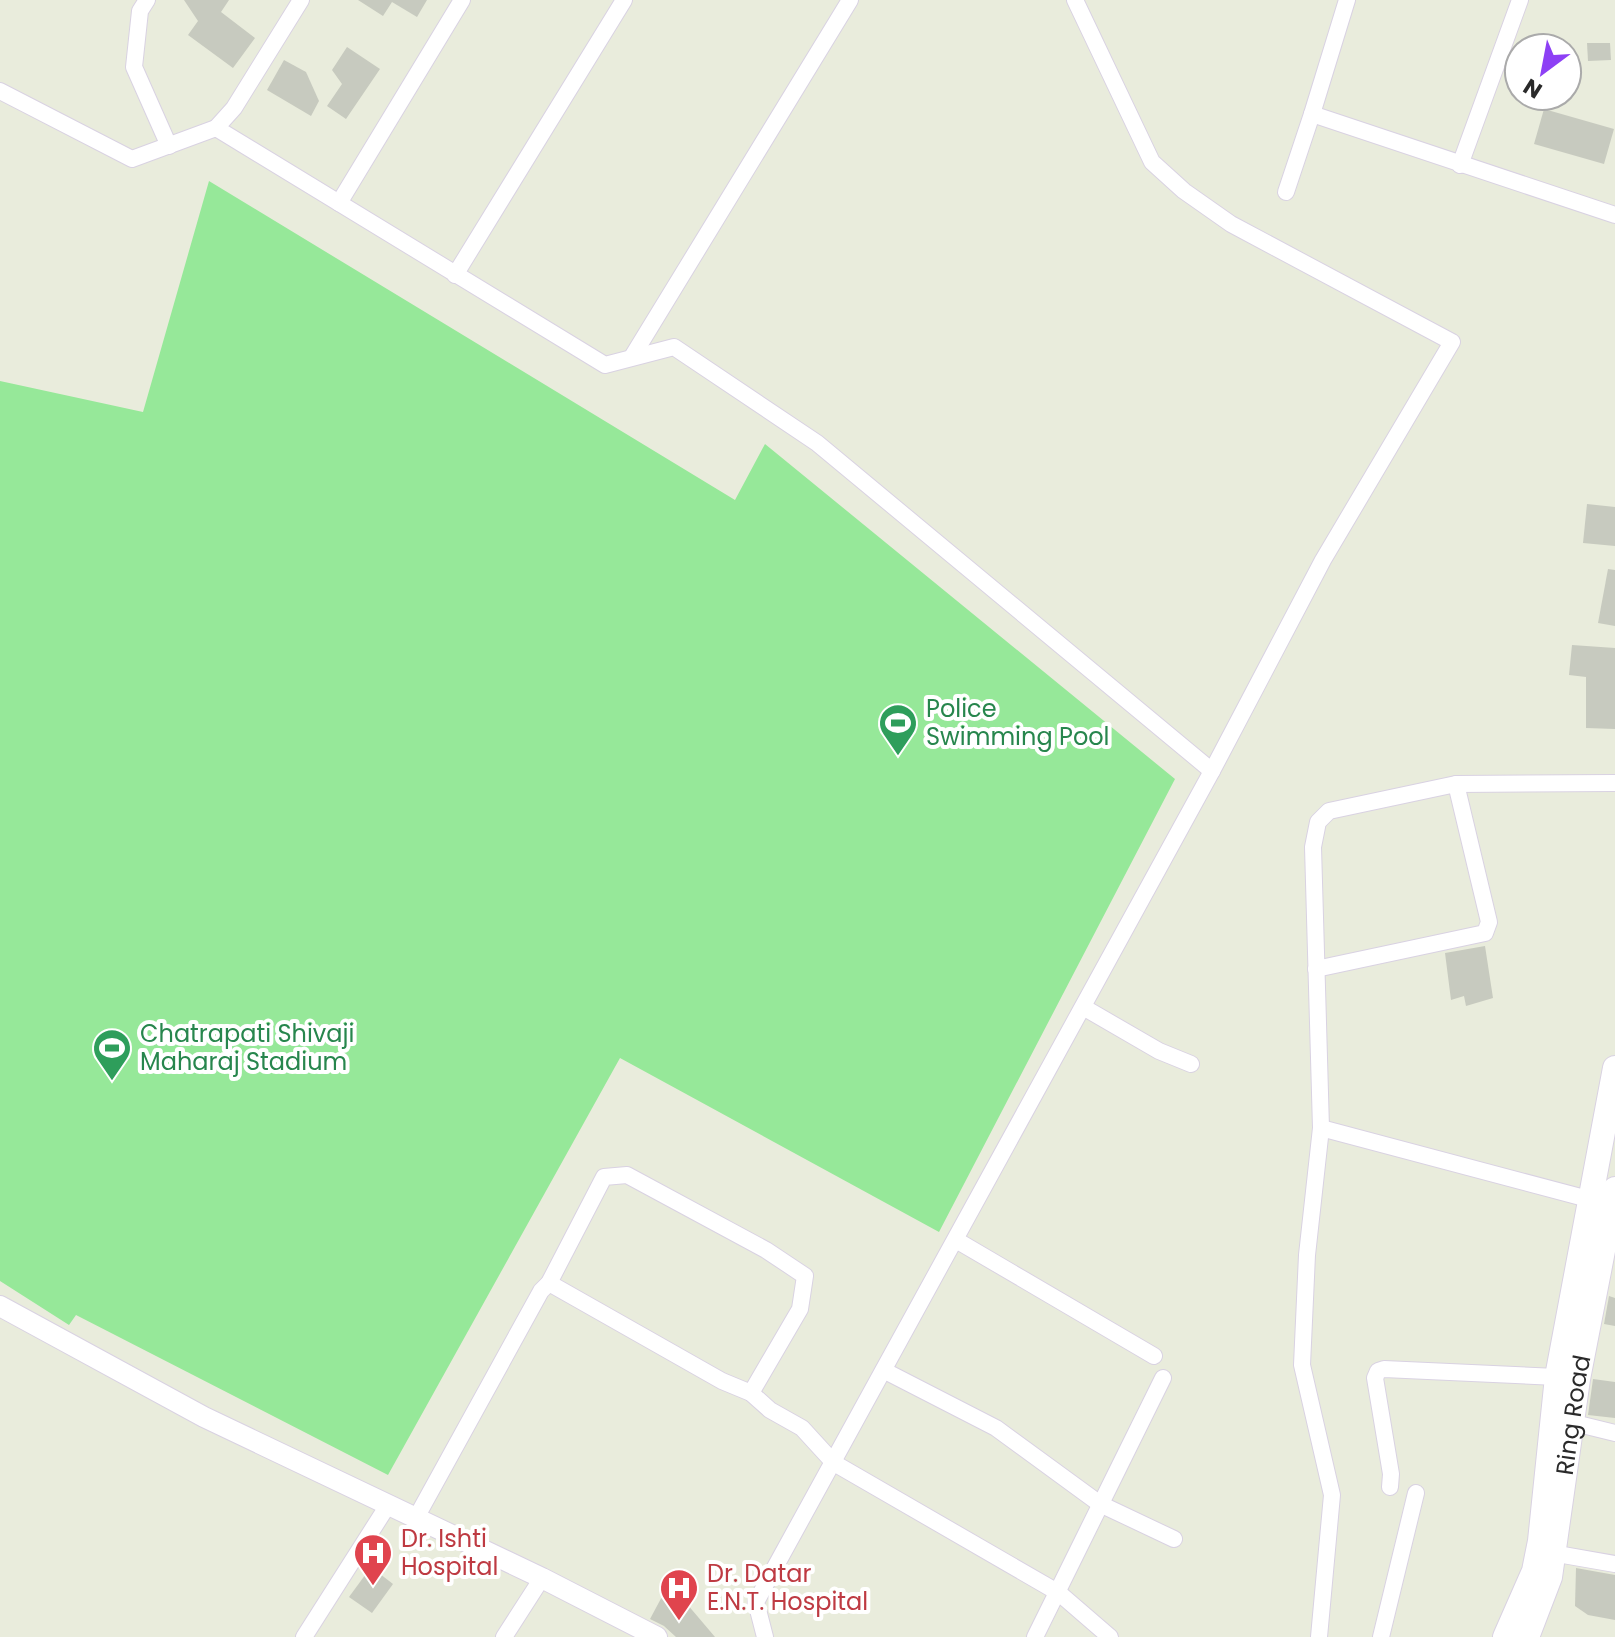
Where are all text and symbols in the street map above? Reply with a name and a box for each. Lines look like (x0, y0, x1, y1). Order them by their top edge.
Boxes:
north arrow (1503, 32, 1583, 112)
text: N (1517, 71, 1548, 106)
place label: Police Swimming Pool (926, 692, 1110, 753)
sports icon: Police Swimming Pool (877, 702, 919, 757)
place label: Chatrapati Shivaji Maharaj Stadium (140, 1017, 354, 1078)
sports icon: Chatrapati Shivaji Maharaj Stadium (91, 1027, 133, 1082)
street label: Ring Road (1548, 1352, 1598, 1477)
place label: Dr. Ishti Hospital (401, 1522, 499, 1583)
hospital icon: Dr. Ishti Hospital (352, 1532, 394, 1587)
place label: Dr. Datar E.N.T. Hospital (707, 1557, 868, 1618)
hospital icon: Dr. Datar E.N.T. Hospital (658, 1567, 700, 1622)

